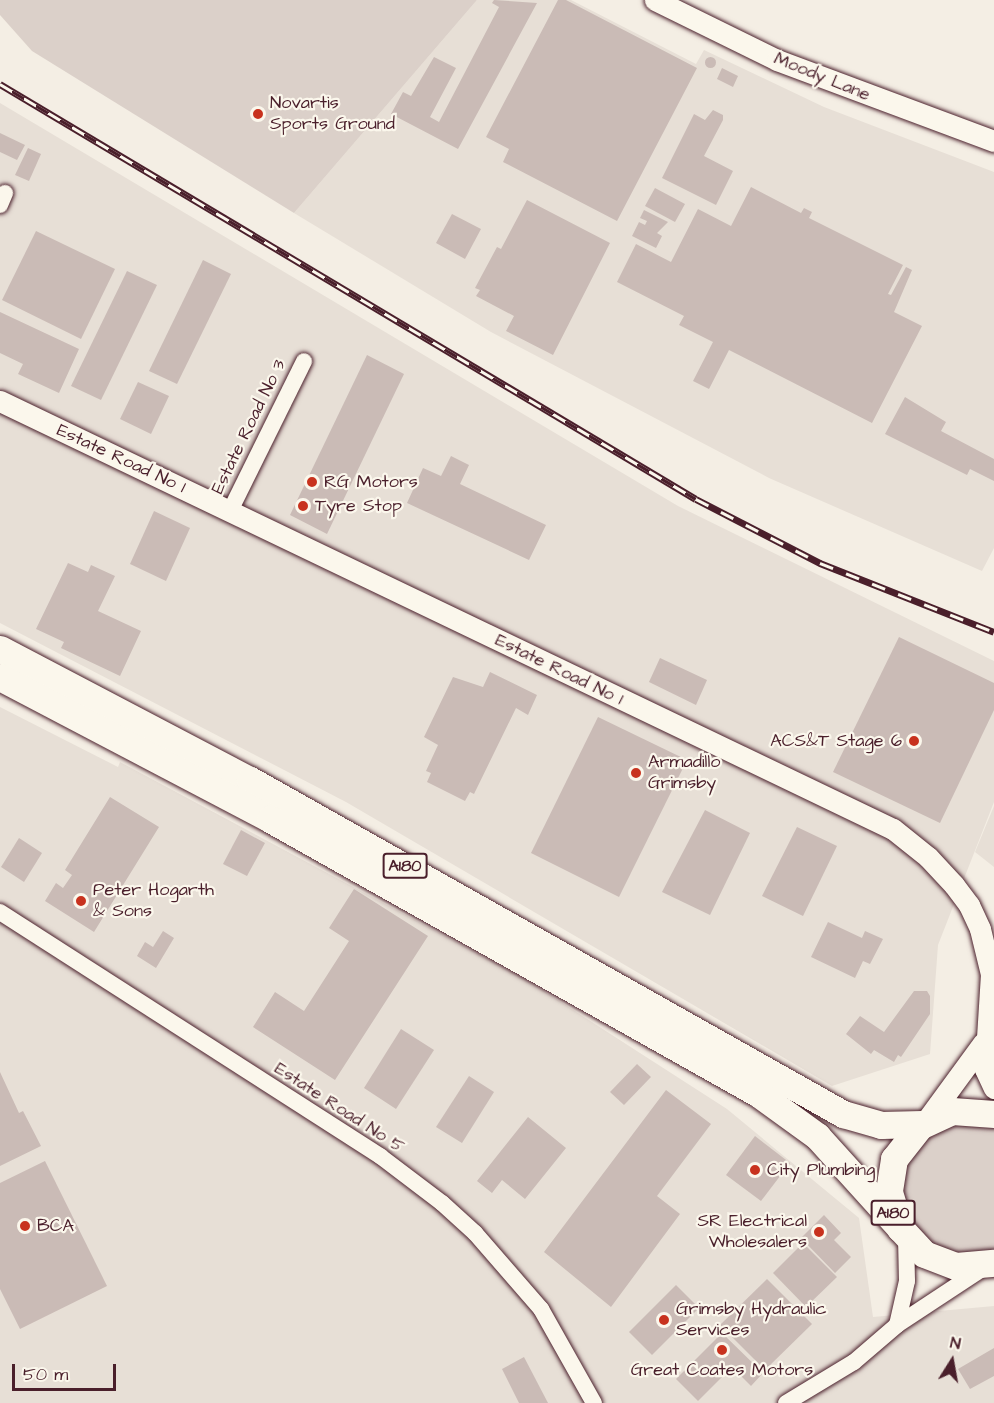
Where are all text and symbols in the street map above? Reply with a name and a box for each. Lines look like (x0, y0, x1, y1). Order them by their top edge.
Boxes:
street label: Moody Lane (771, 48, 873, 106)
place label: Novartis Sports Ground (270, 93, 395, 136)
marker: Novartis Sports Ground (251, 107, 265, 121)
street label: Estate Road No 3 (207, 356, 291, 498)
street label: Estate Road No 1 (53, 420, 189, 498)
place label: RG Motors (324, 471, 418, 493)
marker: RG Motors (305, 475, 319, 489)
place label: Tyre Stop (315, 495, 402, 517)
marker: Tyre Stop (296, 499, 310, 513)
street label: Estate Road No 1 (491, 630, 627, 710)
place label: ACS&T Stage 6 (770, 730, 902, 752)
marker: ACS&T Stage 6 (907, 734, 921, 748)
place label: Armadillo Grimsby (648, 752, 720, 795)
marker: Armadillo Grimsby (629, 766, 643, 780)
road number: A180 (382, 853, 428, 879)
place label: Peter Hogarth & Sons (93, 880, 214, 922)
marker: Peter Hogarth & Sons (74, 894, 88, 908)
street label: Estate Road No 5 (270, 1058, 408, 1158)
place label: City Plumbing (767, 1159, 875, 1181)
marker: City Plumbing (748, 1163, 762, 1177)
road number: A180 (870, 1200, 916, 1226)
place label: SR Electrical Wholesalers (697, 1211, 807, 1254)
place label: BCA (37, 1215, 74, 1237)
marker: BCA (18, 1219, 32, 1233)
marker: SR Electrical Wholesalers (812, 1225, 826, 1239)
place label: Grimsby Hydraulic Services (676, 1299, 827, 1342)
marker: Grimsby Hydraulic Services (657, 1313, 671, 1327)
north arrow (922, 1331, 982, 1391)
text: N (948, 1332, 962, 1355)
marker: Great Coates Motors (715, 1343, 729, 1357)
scale bar (15, 1352, 118, 1390)
place label: Great Coates Motors (631, 1359, 813, 1381)
text: 50 m (23, 1362, 68, 1387)

